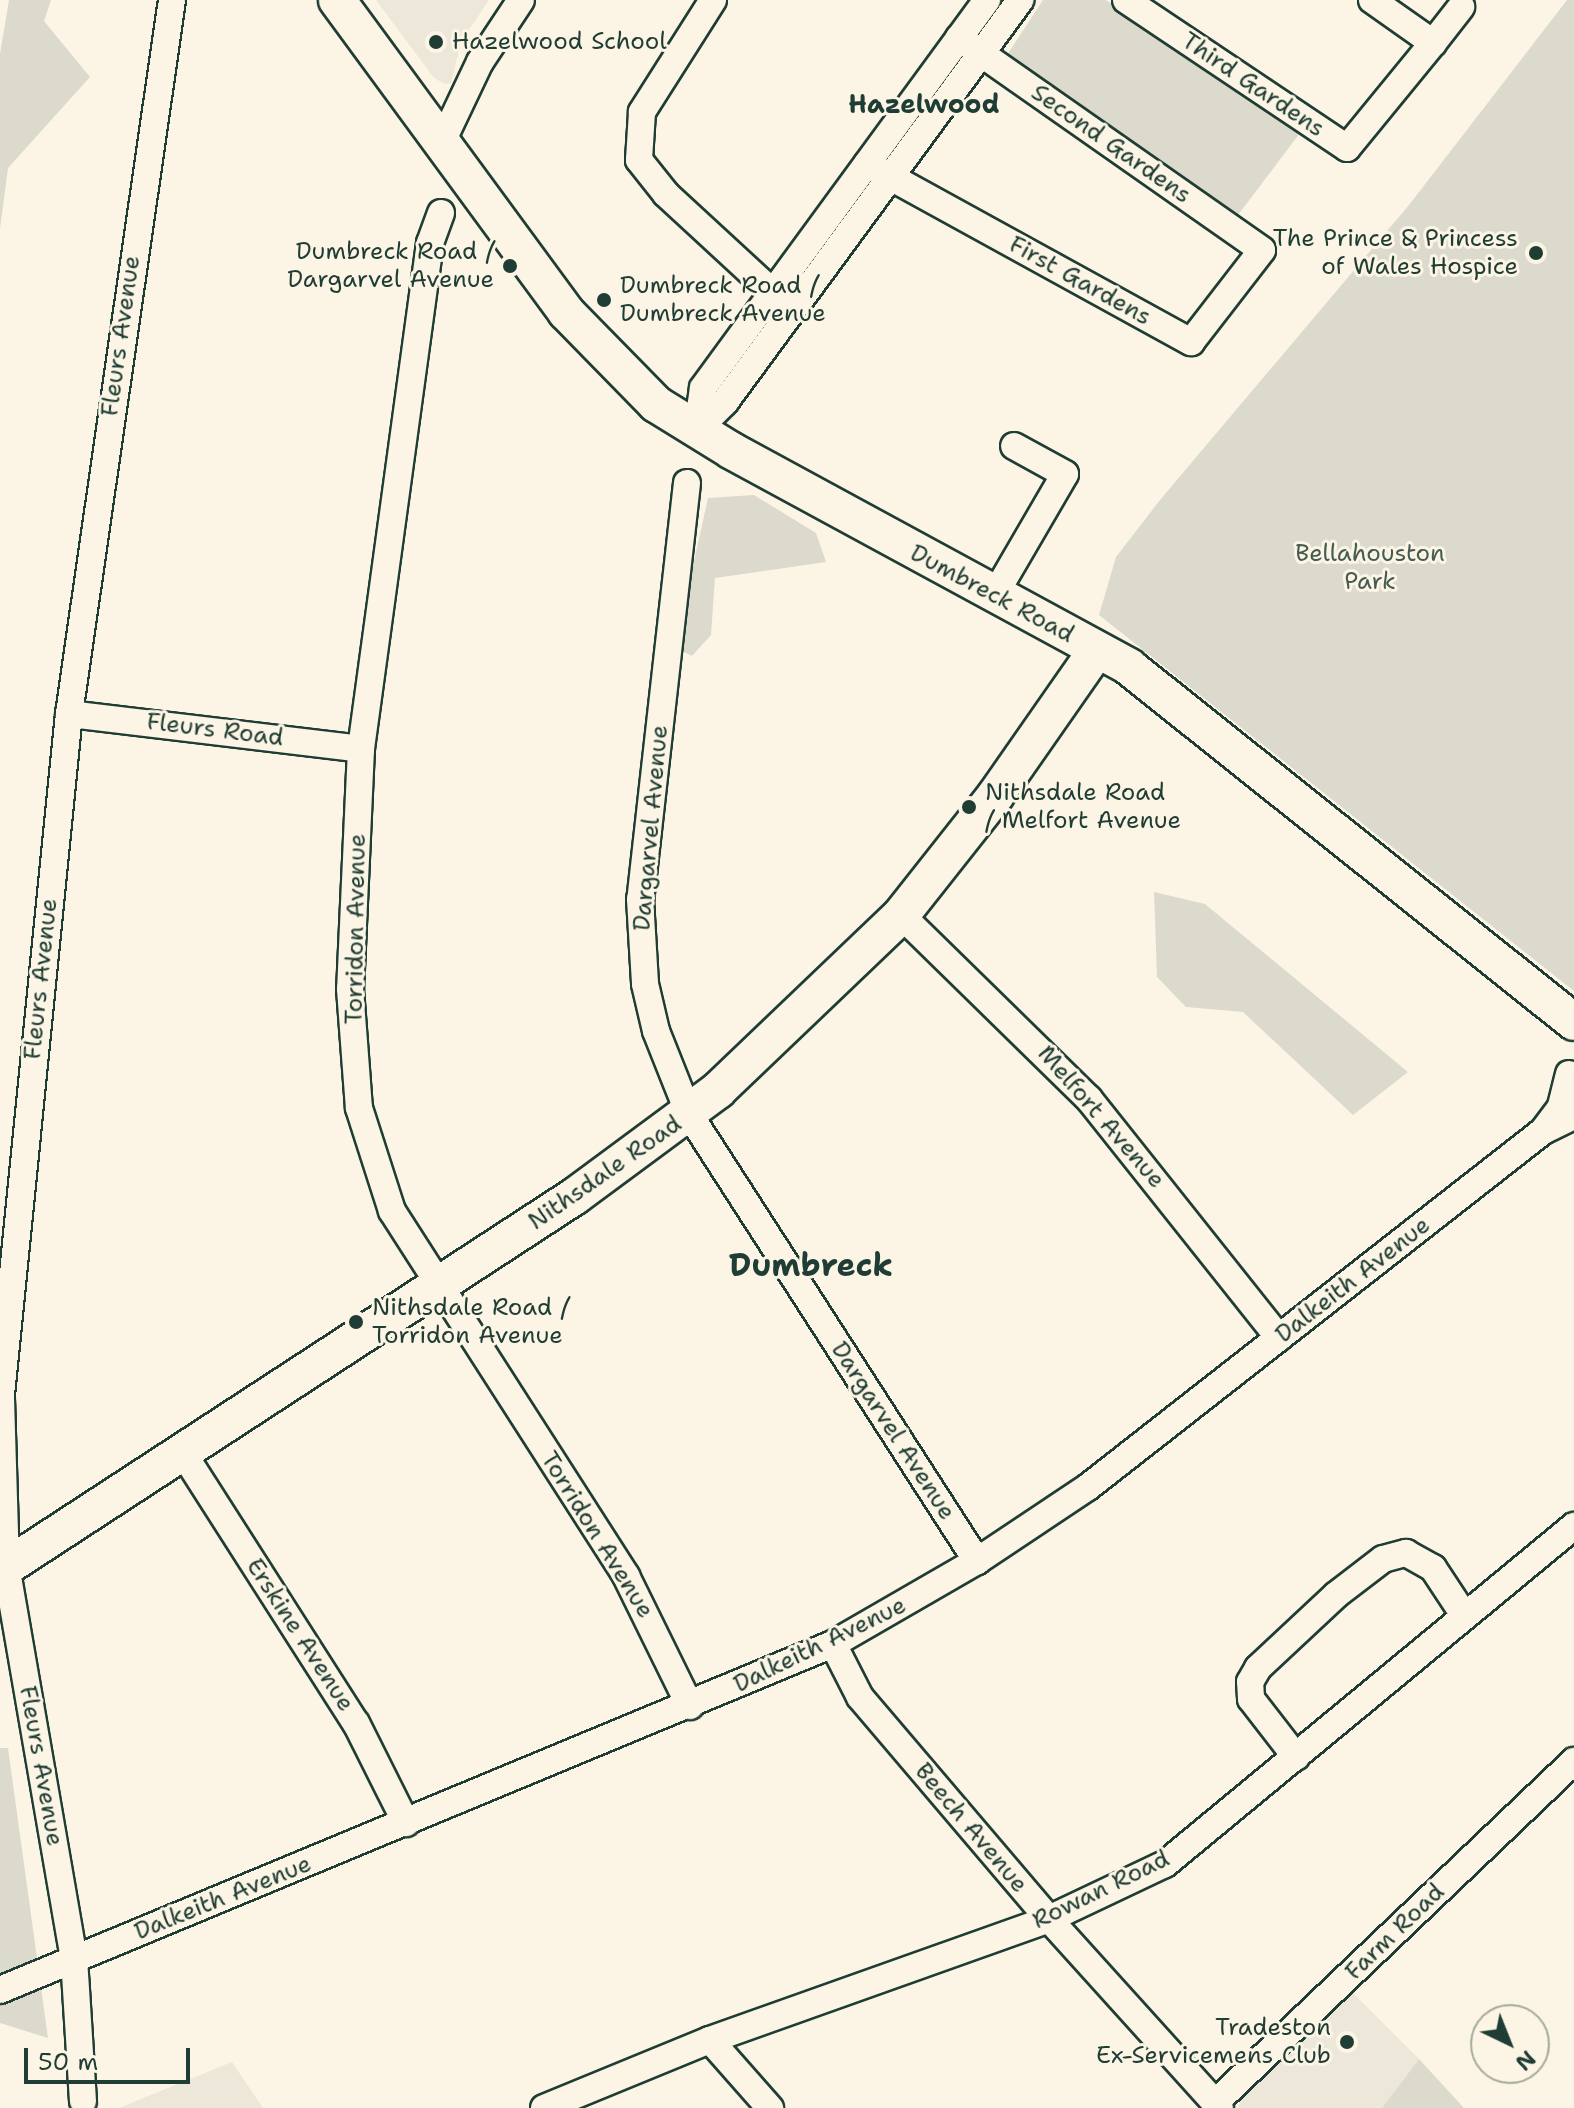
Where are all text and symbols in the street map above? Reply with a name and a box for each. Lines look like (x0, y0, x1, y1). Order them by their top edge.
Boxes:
street label: Third Gardens (1176, 27, 1330, 143)
place label: Hazelwood School (452, 28, 667, 56)
marker: Hazelwood School (427, 33, 445, 51)
street label: Second Gardens (1026, 78, 1196, 210)
district label: Hazelwood (848, 88, 1000, 120)
place label: The Prince & Princess of Wales Hospice (1273, 225, 1518, 281)
street label: First Gardens (1004, 230, 1156, 332)
place label: Dumbreck Road / Dargarvel Avenue (287, 238, 494, 294)
marker: The Prince & Princess of Wales Hospice (1525, 242, 1547, 264)
street label: Fleurs Avenue (95, 254, 147, 418)
marker: Dumbreck Road / Dargarvel Avenue (501, 257, 519, 275)
place label: Dumbreck Road / Dumbreck Avenue (620, 272, 826, 328)
marker: Dumbreck Road / Dumbreck Avenue (595, 291, 613, 309)
street label: Dumbreck Road (905, 539, 1079, 649)
park label: Bellahouston Park (1295, 540, 1445, 596)
street label: Fleurs Road (145, 707, 285, 753)
street label: Dargarvel Avenue (628, 724, 674, 932)
place label: Nithsdale Road / Melfort Avenue (985, 779, 1181, 835)
marker: Nithsdale Road / Melfort Avenue (960, 798, 978, 816)
street label: Torridon Avenue (340, 833, 372, 1025)
street label: Fleurs Avenue (18, 897, 64, 1061)
street label: Melfort Avenue (1031, 1040, 1171, 1194)
street label: Nithsdale Road (523, 1110, 687, 1236)
street label: Dalkeith Avenue (1270, 1211, 1436, 1349)
district label: Dumbreck (729, 1246, 893, 1284)
place label: Nithsdale Road / Torridon Avenue (372, 1294, 569, 1350)
marker: Nithsdale Road / Torridon Avenue (347, 1313, 365, 1331)
street label: Dargarvel Avenue (825, 1337, 961, 1525)
street label: Torridon Avenue (534, 1446, 660, 1624)
street label: Erskine Avenue (240, 1553, 360, 1717)
street label: Dalkeith Avenue (729, 1591, 911, 1699)
street label: Fleurs Avenue (13, 1684, 69, 1848)
street label: Beech Avenue (908, 1757, 1034, 1899)
street label: Rowan Road (1028, 1844, 1174, 1936)
street label: Dalkeith Avenue (130, 1849, 316, 1947)
street label: Farm Road (1340, 1878, 1450, 1986)
north arrow (1470, 2004, 1550, 2084)
place label: Tradeston Ex-Servicemens Club (1096, 2014, 1331, 2070)
scale bar (28, 2032, 194, 2082)
marker: Tradeston Ex-Servicemens Club (1338, 2033, 1356, 2051)
text: N (1509, 2044, 1542, 2077)
text: 50 m (38, 2046, 98, 2078)

